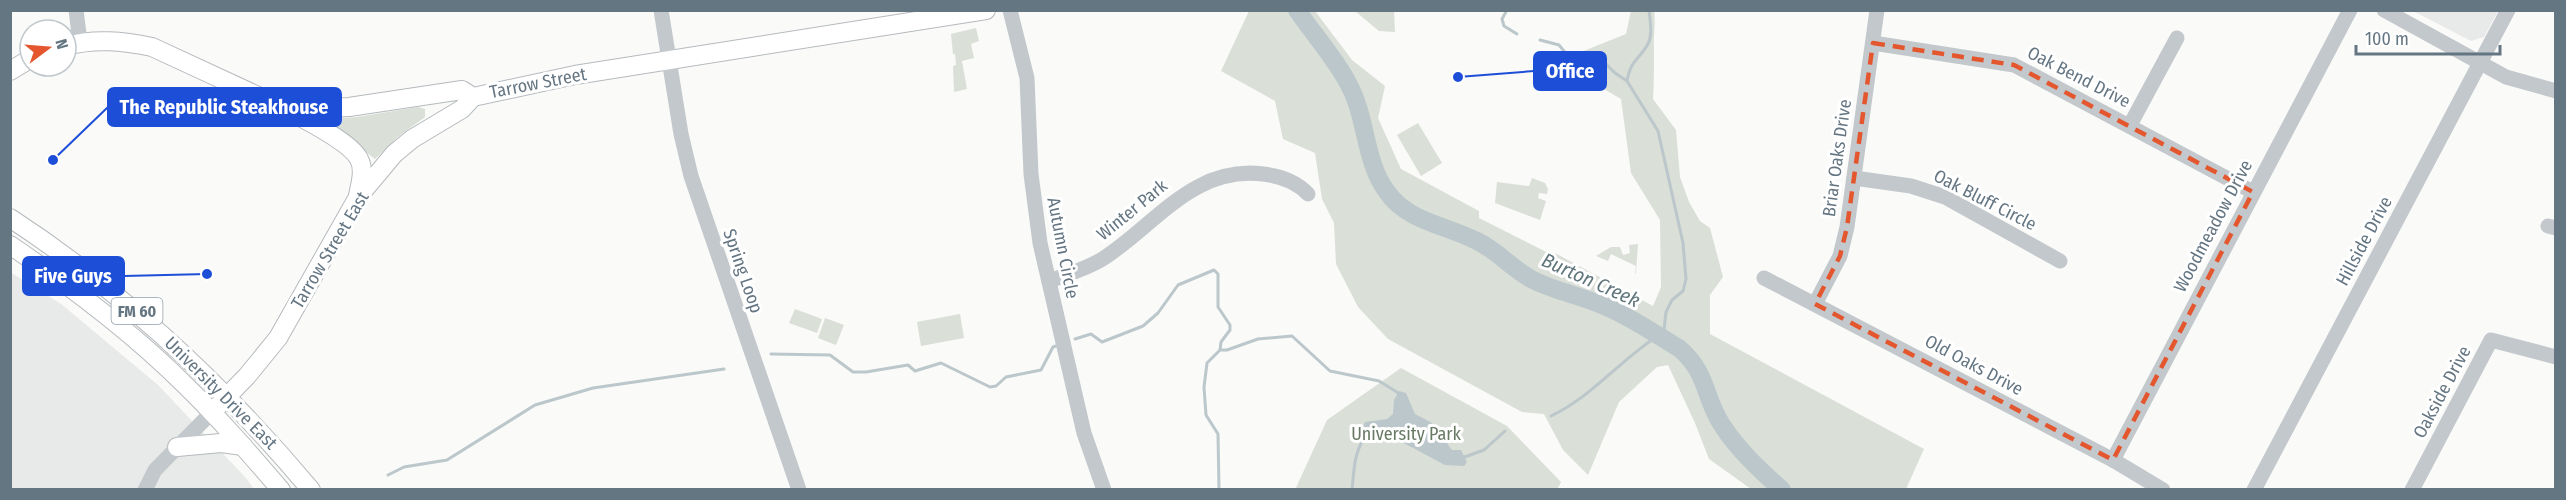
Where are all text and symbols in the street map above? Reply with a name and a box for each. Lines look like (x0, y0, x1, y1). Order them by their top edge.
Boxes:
north arrow (18, 18, 78, 78)
scale bar (2356, 18, 2500, 56)
text: 100 m (2365, 28, 2409, 50)
text: N (51, 37, 72, 51)
street label: Oak Bend Drive (2024, 42, 2134, 112)
callout: Office (1534, 52, 1606, 90)
text: Office (1546, 59, 1594, 83)
street label: Tarrow Street (488, 63, 588, 103)
callout: The Republic Steakhouse (108, 88, 341, 126)
text: The Republic Steakhouse (120, 95, 328, 119)
street label: Briar Oaks Drive (1818, 98, 1856, 218)
street label: Woodmeadow Drive (2169, 156, 2257, 296)
street label: Oak Bluff Circle (1930, 165, 2040, 235)
street label: Winter Park (1092, 174, 1172, 245)
street label: Tarrow Street East (286, 187, 374, 313)
street label: Hillside Drive (2331, 192, 2397, 289)
street label: Autumn Circle (1042, 196, 1084, 300)
street label: Spring Loop (718, 226, 768, 316)
water label: Burton Creek (1538, 248, 1644, 312)
callout: Five Guys (23, 257, 124, 295)
text: Five Guys (34, 264, 112, 288)
road number: FM 60 (112, 298, 162, 324)
street label: Old Oaks Drive (1921, 330, 2027, 400)
street label: University Drive East (160, 332, 282, 454)
street label: Oakside Drive (2408, 342, 2476, 442)
park label: University Park (1351, 423, 1461, 445)

